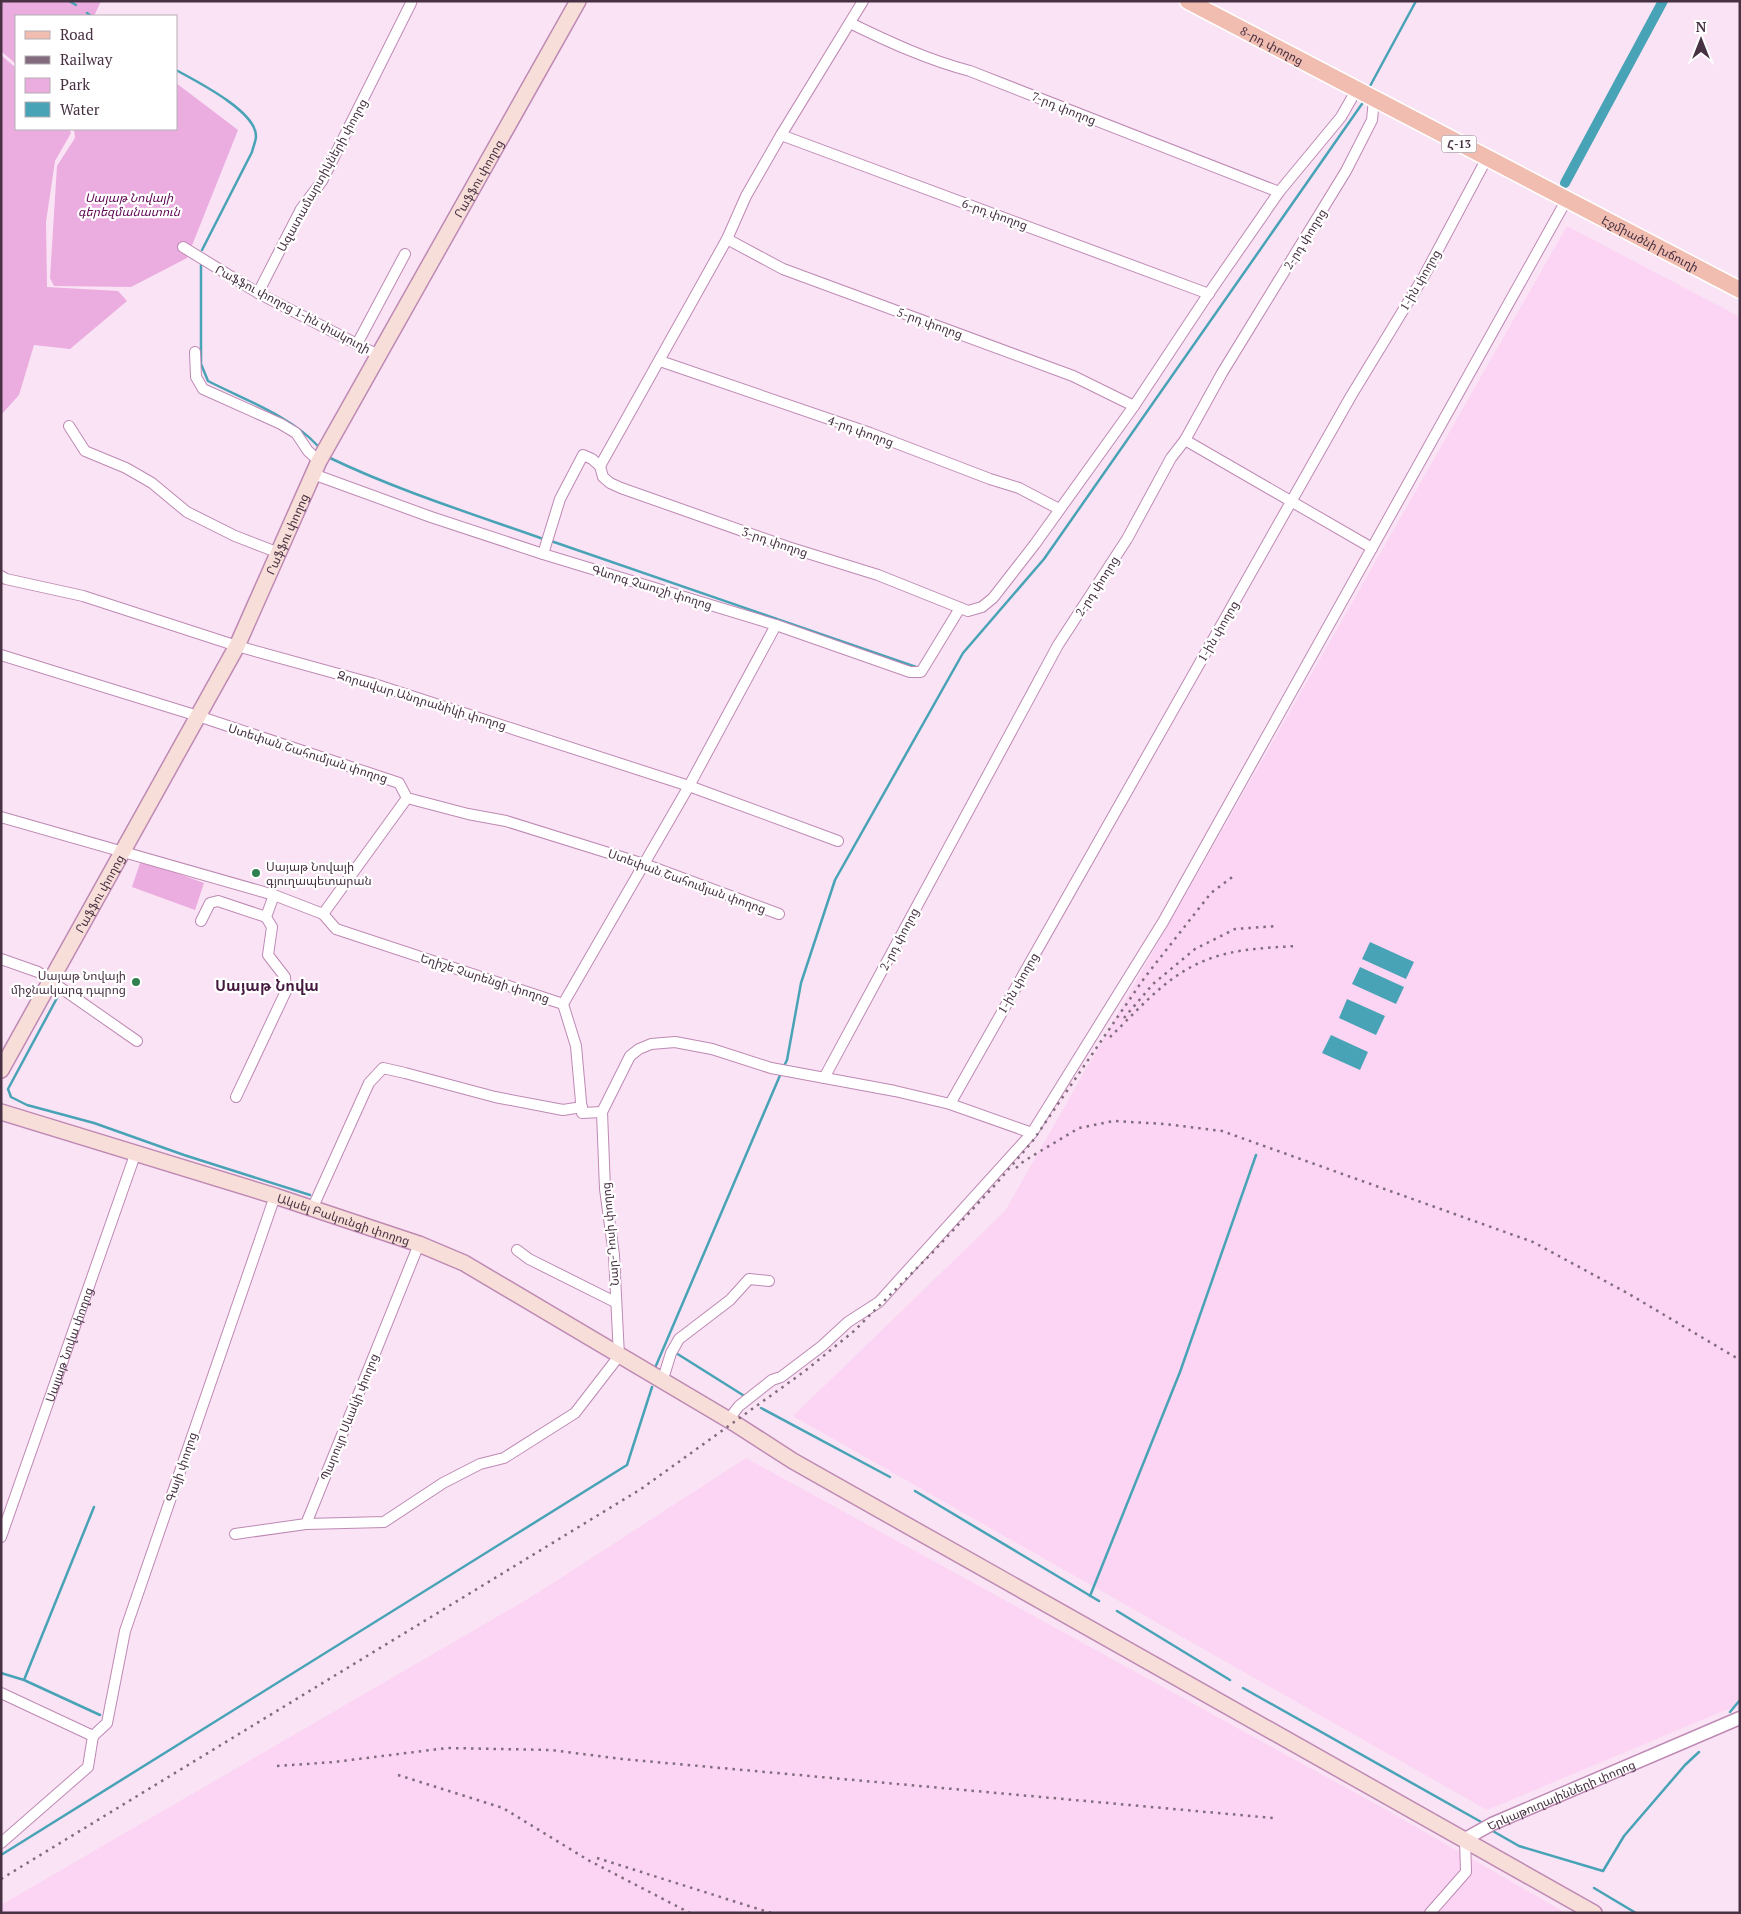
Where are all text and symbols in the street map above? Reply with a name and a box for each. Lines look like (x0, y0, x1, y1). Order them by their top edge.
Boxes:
legend (15, 15, 178, 130)
north arrow (1676, 15, 1726, 65)
text: N (1696, 17, 1707, 36)
street label: 8-րդ փողոց (1238, 22, 1306, 68)
text: Road (60, 24, 93, 44)
text: Railway (60, 49, 113, 69)
text: Park (60, 74, 90, 94)
street label: 7-րդ փողոց (1030, 88, 1098, 128)
street label: Ազատամարտիկների փողոց (274, 96, 370, 254)
text: Water (60, 99, 100, 119)
road number: Հ-13 (1442, 136, 1476, 152)
street label: Րաֆֆու փողոց (450, 137, 506, 220)
park label: Սայաթ Նովայի գերեզմանատուն (78, 190, 181, 219)
street label: 6-րդ փողոց (960, 195, 1030, 233)
street label: 2-րդ փողոց (1280, 206, 1330, 272)
street label: Էջմիածնի խճուղի (1599, 212, 1701, 275)
street label: 1-ին փողոց (1396, 247, 1444, 313)
street label: Րաֆֆու փողոց 1-ին փակուղի (213, 262, 373, 356)
street label: 5-րդ փողոց (895, 304, 965, 342)
street label: 4-րդ փողոց (826, 412, 896, 450)
street label: Րաֆֆու փողոց (262, 491, 311, 577)
street label: 3-րդ փողոց (740, 524, 810, 560)
street label: 2-րդ փողոց (1072, 553, 1122, 619)
street label: Գևորգ Չաուշի փողոց (590, 561, 714, 613)
street label: 1-ին փողոց (1194, 598, 1242, 664)
street label: Զորավար Անդրանիկի փողոց (336, 667, 508, 733)
street label: Ստեփան Շահումյան փողոց (226, 720, 390, 786)
street label: Ստեփան Շահումյան փողոց (606, 845, 768, 917)
street label: Րաֆֆու փողոց (71, 852, 127, 935)
place label: Սայաթ Նովայի գյուղապետարան (266, 859, 372, 888)
marker: Սայաթ Նովայի գյուղապետարան (250, 867, 262, 879)
street label: 2-րդ փողոց (876, 905, 922, 973)
street label: Եղիշե Չարենցի փողոց (418, 950, 552, 1006)
street label: 1-ին փողոց (994, 950, 1042, 1016)
place label: Սայաթ Նովայի միջնակարգ դպրոց (11, 968, 126, 997)
district label: Սայաթ Նովա (215, 975, 319, 995)
marker: Սայաթ Նովայի միջնակարգ դպրոց (130, 976, 142, 988)
street label: Նար-Դոսի փողոց (598, 1182, 622, 1286)
street label: Ակսել Բակունցի փողոց (275, 1190, 412, 1248)
street label: Սայաթ Նովա փողոց (41, 1285, 96, 1404)
street label: Պարույր Սևակի փողոց (317, 1351, 381, 1483)
street label: Գայի փողոց (162, 1430, 200, 1504)
street label: Երկաթուղայինների փողոց (1484, 1756, 1637, 1833)

